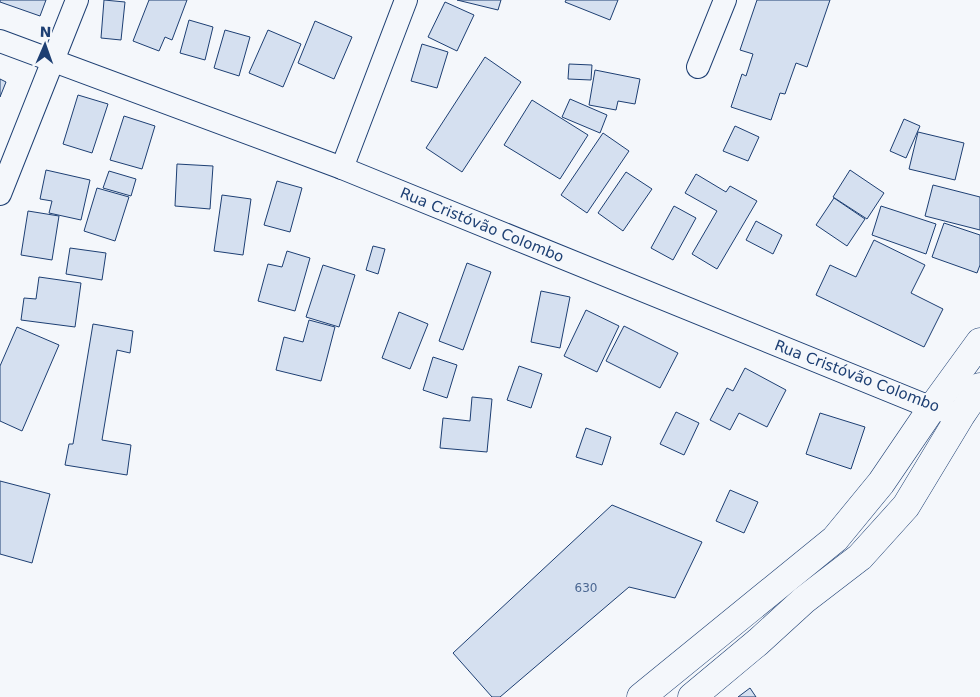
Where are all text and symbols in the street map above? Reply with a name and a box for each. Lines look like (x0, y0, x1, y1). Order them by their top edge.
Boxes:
north arrow (20, 20, 70, 70)
text: N (39, 24, 52, 40)
street label: Rua Cristóvão Colombo (397, 184, 567, 266)
street label: Rua Cristóvão Colombo (772, 336, 942, 416)
house number: 630 (575, 581, 597, 595)

